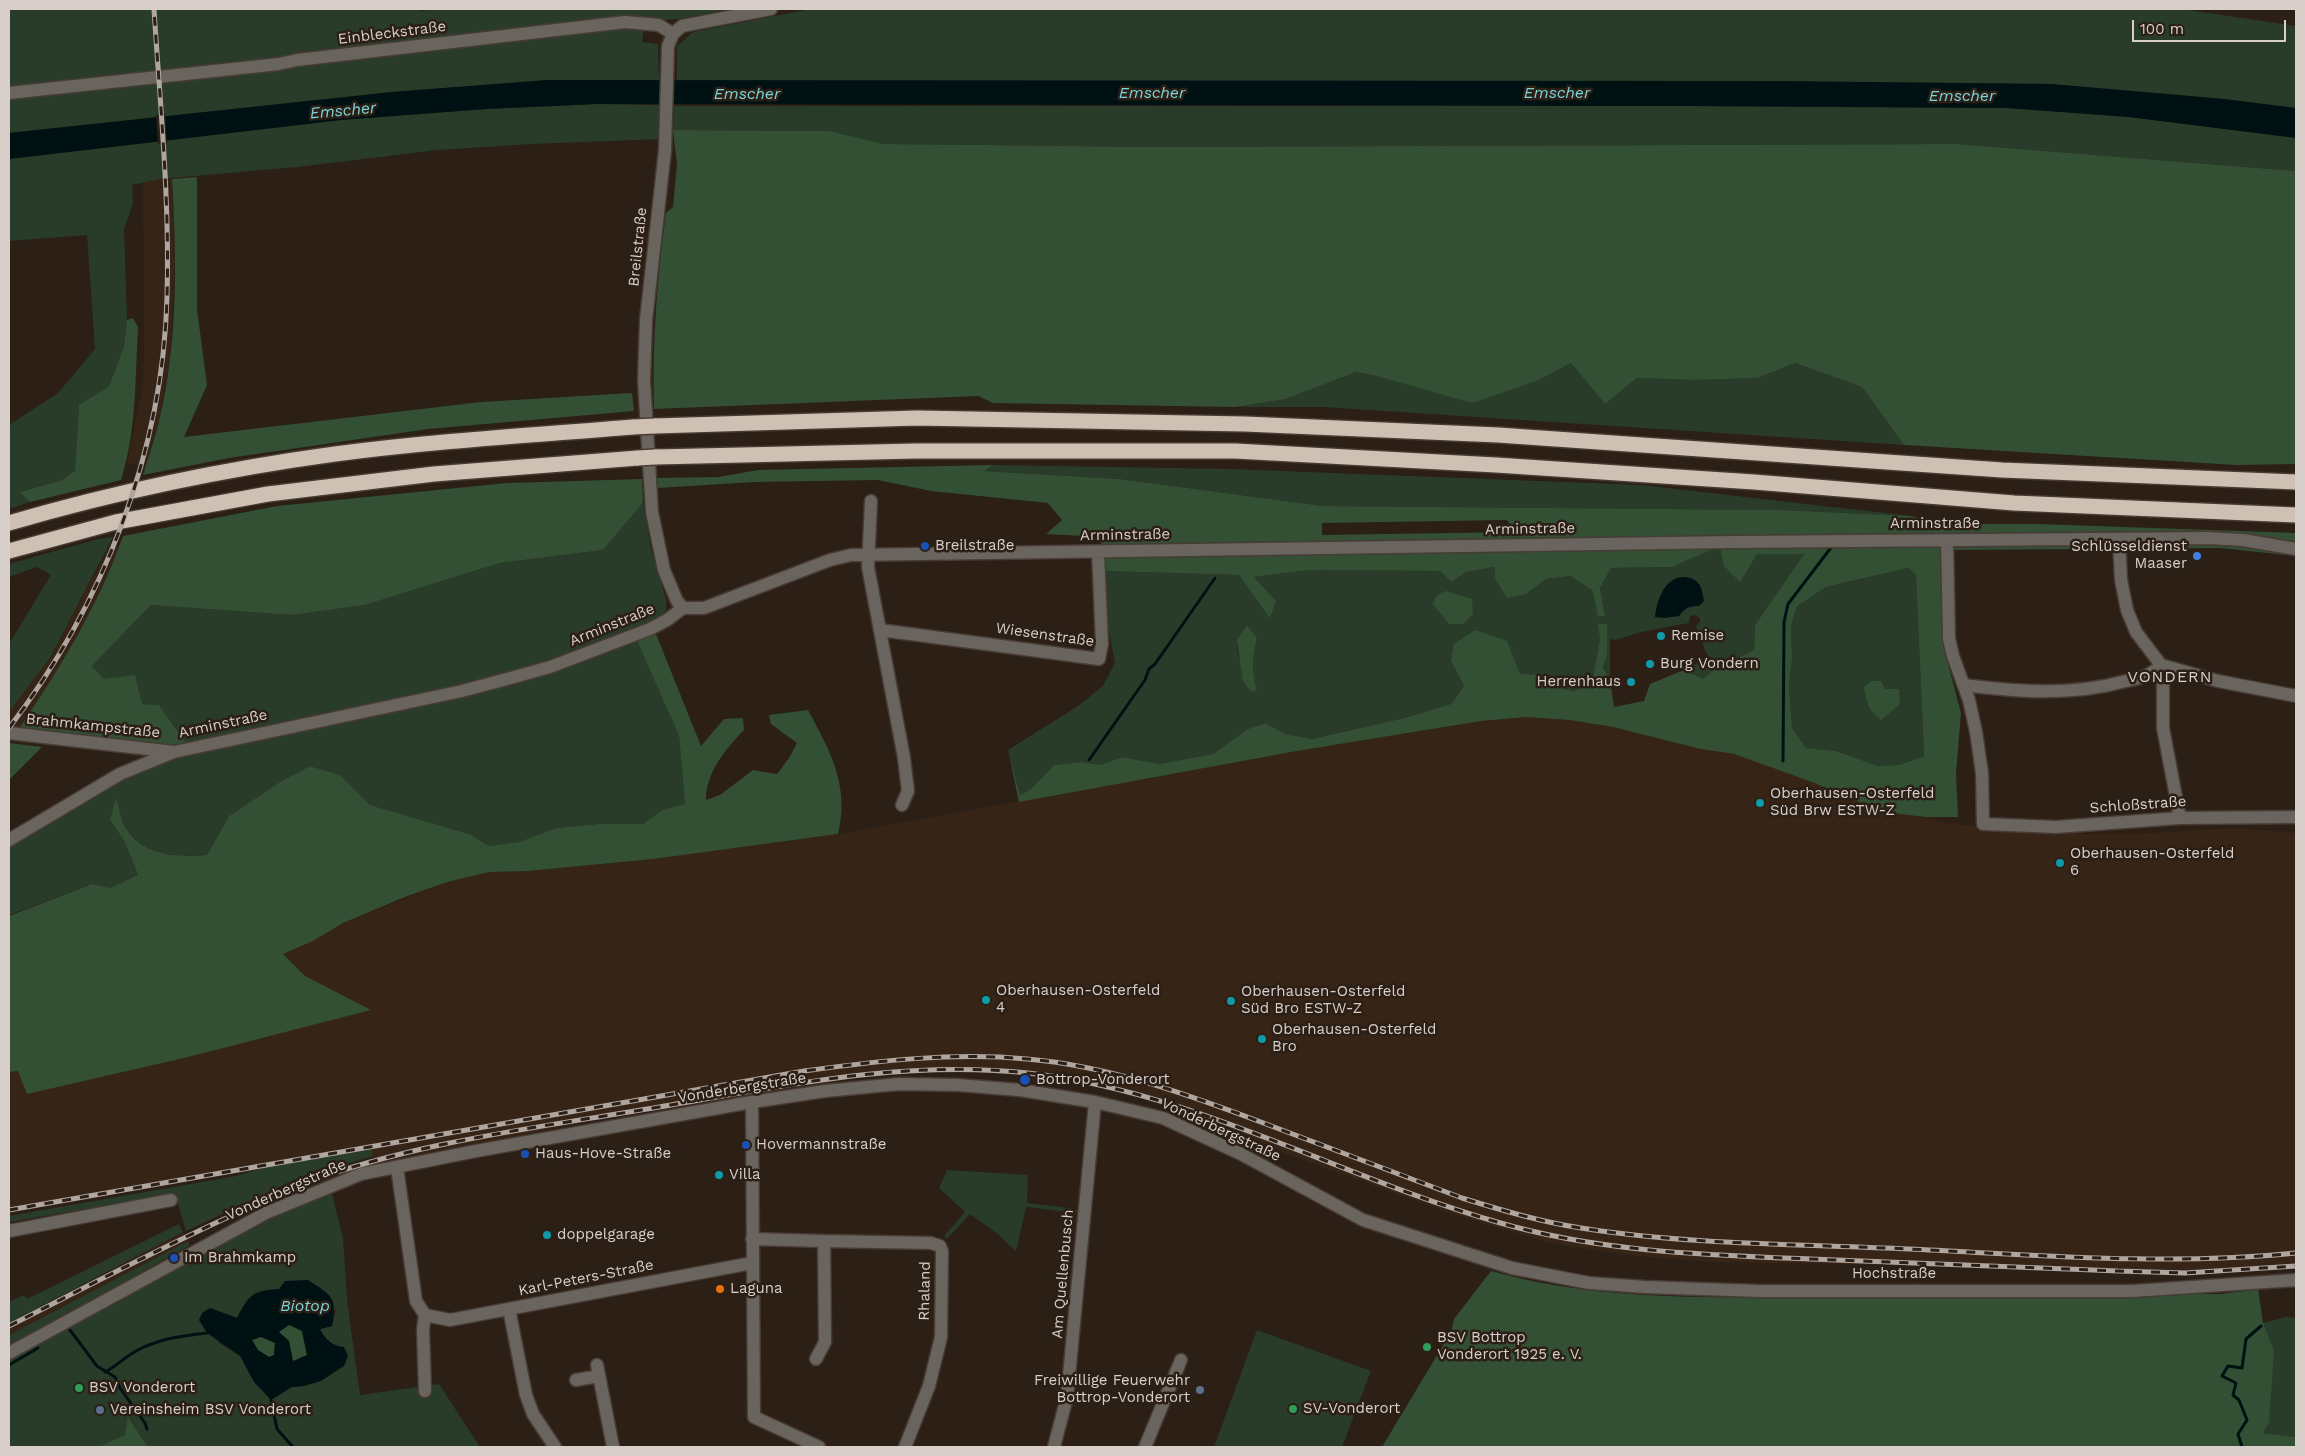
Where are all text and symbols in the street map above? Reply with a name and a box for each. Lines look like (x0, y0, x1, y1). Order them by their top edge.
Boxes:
scale bar (2135, 10, 2289, 42)
street label: Einbleckstraße (337, 17, 447, 49)
text: 100 m (2140, 20, 2184, 38)
water label: Emscher (1119, 83, 1185, 103)
water label: Emscher (1524, 83, 1590, 103)
water label: Emscher (714, 84, 780, 104)
water label: Emscher (1929, 86, 1995, 106)
water label: Emscher (309, 99, 377, 123)
street label: Breilstraße (625, 207, 651, 287)
street label: Arminstraße (1890, 515, 1980, 533)
street label: Arminstraße (1485, 519, 1575, 539)
street label: Arminstraße (1080, 525, 1170, 545)
place label: Breilstraße (935, 537, 1014, 555)
place label: Schlüsseldienst Maaser (2071, 538, 2187, 573)
marker: Breilstraße (919, 540, 931, 552)
marker: Schlüsseldienst Maaser (2191, 550, 2203, 562)
street label: Arminstraße (567, 600, 657, 650)
street label: Wiesenstraße (995, 619, 1095, 651)
place label: Remise (1671, 627, 1724, 645)
marker: Remise (1655, 630, 1667, 642)
place label: Burg Vondern (1660, 655, 1759, 673)
marker: Burg Vondern (1644, 658, 1656, 670)
district label: VONDERN (2127, 667, 2213, 687)
place label: Herrenhaus (1537, 673, 1621, 691)
marker: Herrenhaus (1625, 676, 1637, 688)
street label: Arminstraße (177, 706, 269, 742)
street label: Brahmkampstraße (25, 710, 161, 742)
place label: Oberhausen-Osterfeld Süd Brw ESTW-Z (1770, 785, 1934, 820)
street label: Schloßstraße (2089, 793, 2187, 817)
marker: Oberhausen-Osterfeld Süd Brw ESTW-Z (1754, 797, 1766, 809)
place label: Oberhausen-Osterfeld 6 (2070, 845, 2234, 880)
marker: Oberhausen-Osterfeld 6 (2054, 857, 2066, 869)
place label: Oberhausen-Osterfeld 4 (996, 982, 1160, 1017)
place label: Oberhausen-Osterfeld Süd Bro ESTW-Z (1241, 983, 1405, 1018)
marker: Oberhausen-Osterfeld 4 (980, 994, 992, 1006)
marker: Oberhausen-Osterfeld Süd Bro ESTW-Z (1225, 995, 1237, 1007)
place label: Oberhausen-Osterfeld Bro (1272, 1021, 1436, 1056)
marker: Oberhausen-Osterfeld Bro (1256, 1033, 1268, 1045)
street label: Vonderbergstraße (677, 1069, 807, 1107)
place label: Bottrop-Vonderort (1036, 1071, 1170, 1089)
marker: Bottrop-Vonderort (1018, 1073, 1032, 1087)
street label: Vonderbergstraße (1158, 1094, 1284, 1166)
place label: Hovermannstraße (756, 1136, 886, 1154)
marker: Hovermannstraße (740, 1139, 752, 1151)
place label: Haus-Hove-Straße (535, 1145, 671, 1163)
marker: Haus-Hove-Straße (519, 1148, 531, 1160)
street label: Vonderbergstraße (223, 1155, 349, 1225)
place label: Villa (729, 1166, 760, 1184)
marker: Villa (713, 1169, 725, 1181)
street label: Am Quellenbusch (1048, 1209, 1078, 1339)
place label: doppelgarage (557, 1226, 655, 1244)
marker: doppelgarage (541, 1229, 553, 1241)
place label: Im Brahmkamp (184, 1249, 296, 1267)
marker: Im Brahmkamp (168, 1252, 180, 1264)
street label: Karl-Peters-Straße (517, 1256, 655, 1300)
street label: Rhaland (915, 1261, 935, 1321)
street label: Hochstraße (1852, 1265, 1936, 1283)
place label: Laguna (730, 1280, 782, 1298)
marker: Laguna (714, 1283, 726, 1295)
water label: Biotop (280, 1296, 330, 1316)
place label: BSV Bottrop Vonderort 1925 e. V. (1437, 1329, 1582, 1364)
marker: BSV Bottrop Vonderort 1925 e. V. (1421, 1341, 1433, 1353)
place label: Freiwillige Feuerwehr Bottrop-Vonderort (1034, 1372, 1190, 1407)
place label: BSV Vonderort (89, 1379, 195, 1397)
marker: BSV Vonderort (73, 1382, 85, 1394)
marker: Freiwillige Feuerwehr Bottrop-Vonderort (1194, 1384, 1206, 1396)
place label: SV-Vonderort (1303, 1400, 1400, 1418)
place label: Vereinsheim BSV Vonderort (110, 1401, 311, 1419)
marker: SV-Vonderort (1287, 1403, 1299, 1415)
marker: Vereinsheim BSV Vonderort (94, 1404, 106, 1416)

